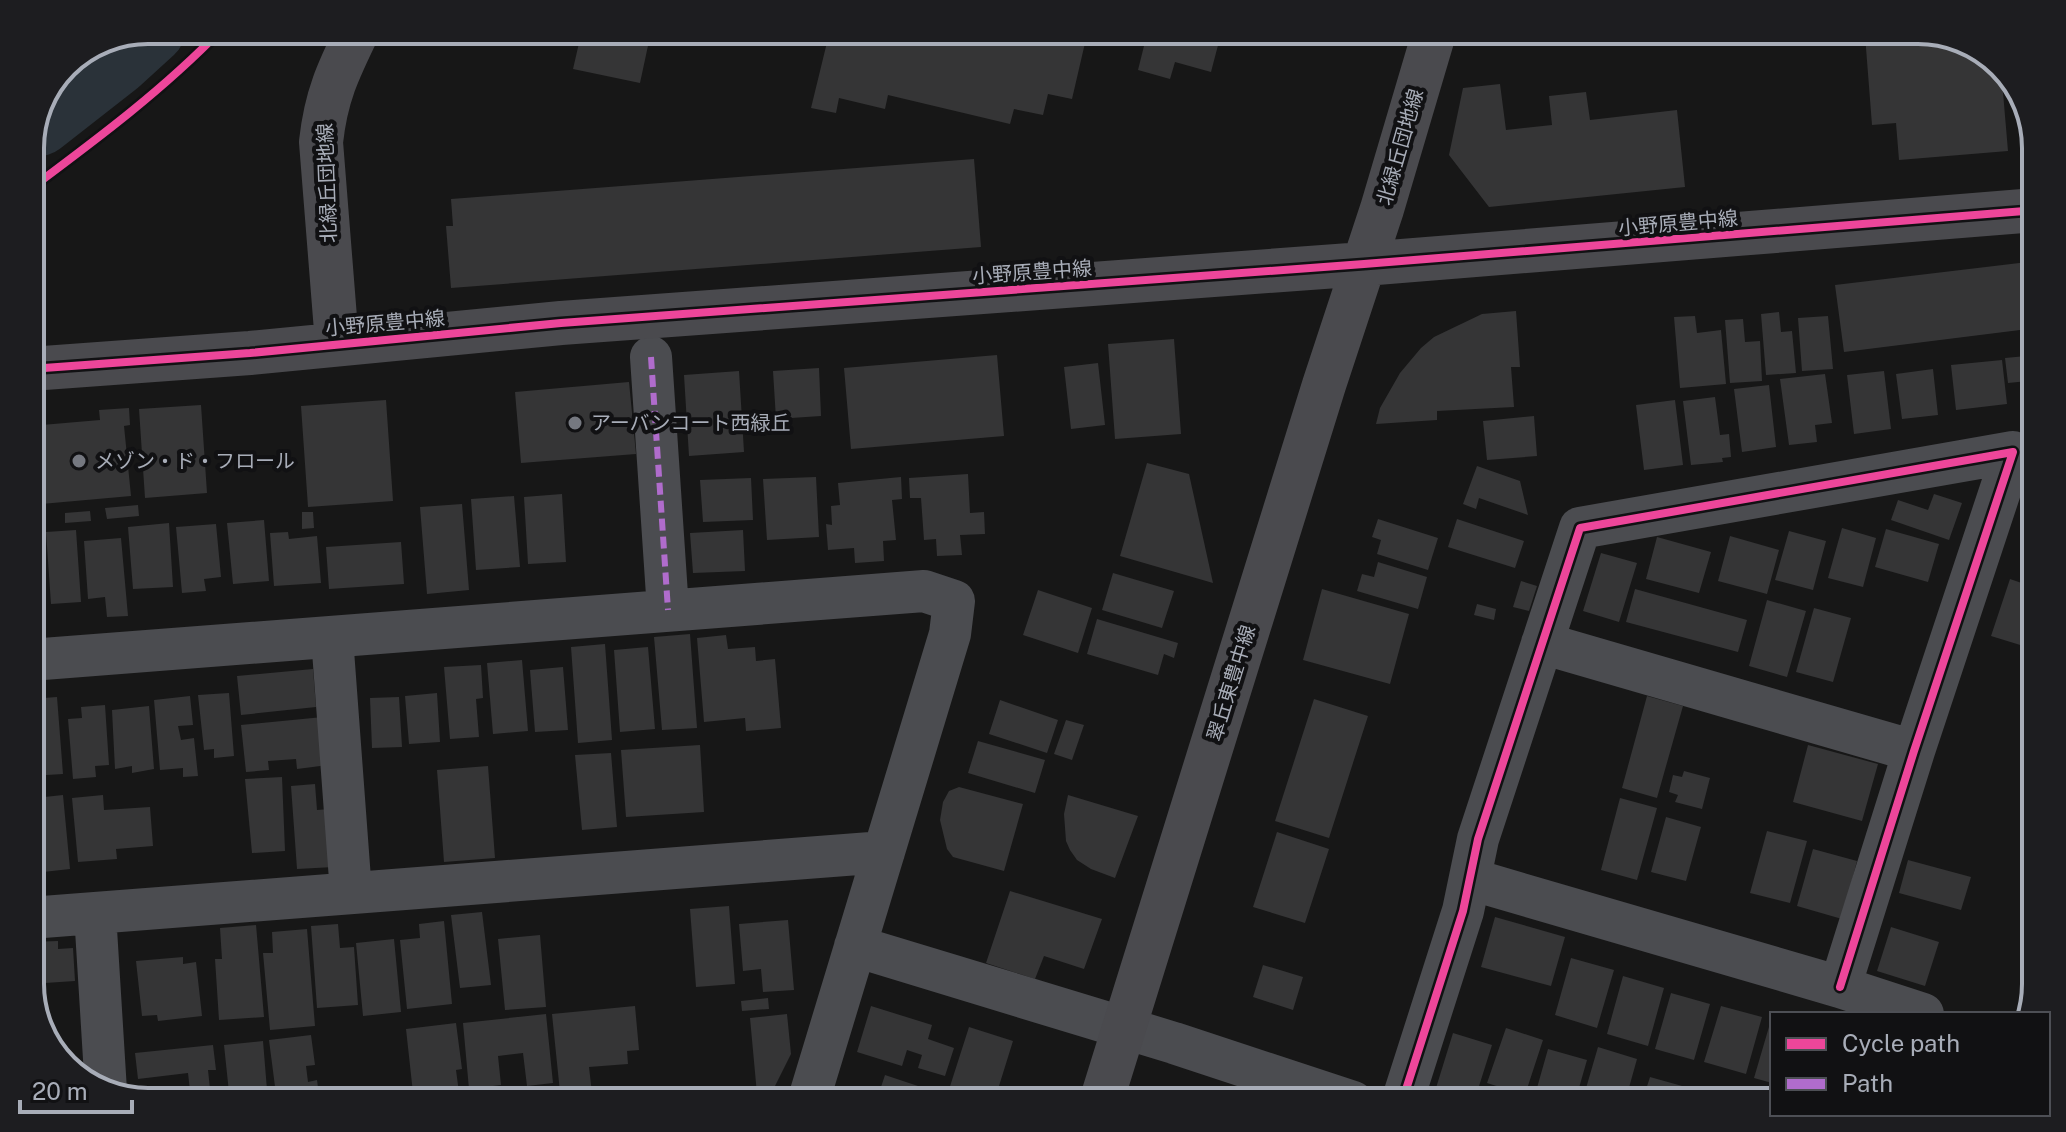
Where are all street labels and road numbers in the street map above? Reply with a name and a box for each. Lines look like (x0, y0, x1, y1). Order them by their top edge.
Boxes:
street label: 北緑丘団地線 (1372, 86, 1428, 208)
street label: 北緑丘団地線 (313, 123, 341, 243)
street label: 小野原豊中線 (1617, 206, 1739, 240)
street label: 小野原豊中線 (971, 256, 1093, 288)
street label: 小野原豊中線 (324, 306, 446, 340)
street label: 翠丘東豊中線 (1202, 622, 1260, 744)

